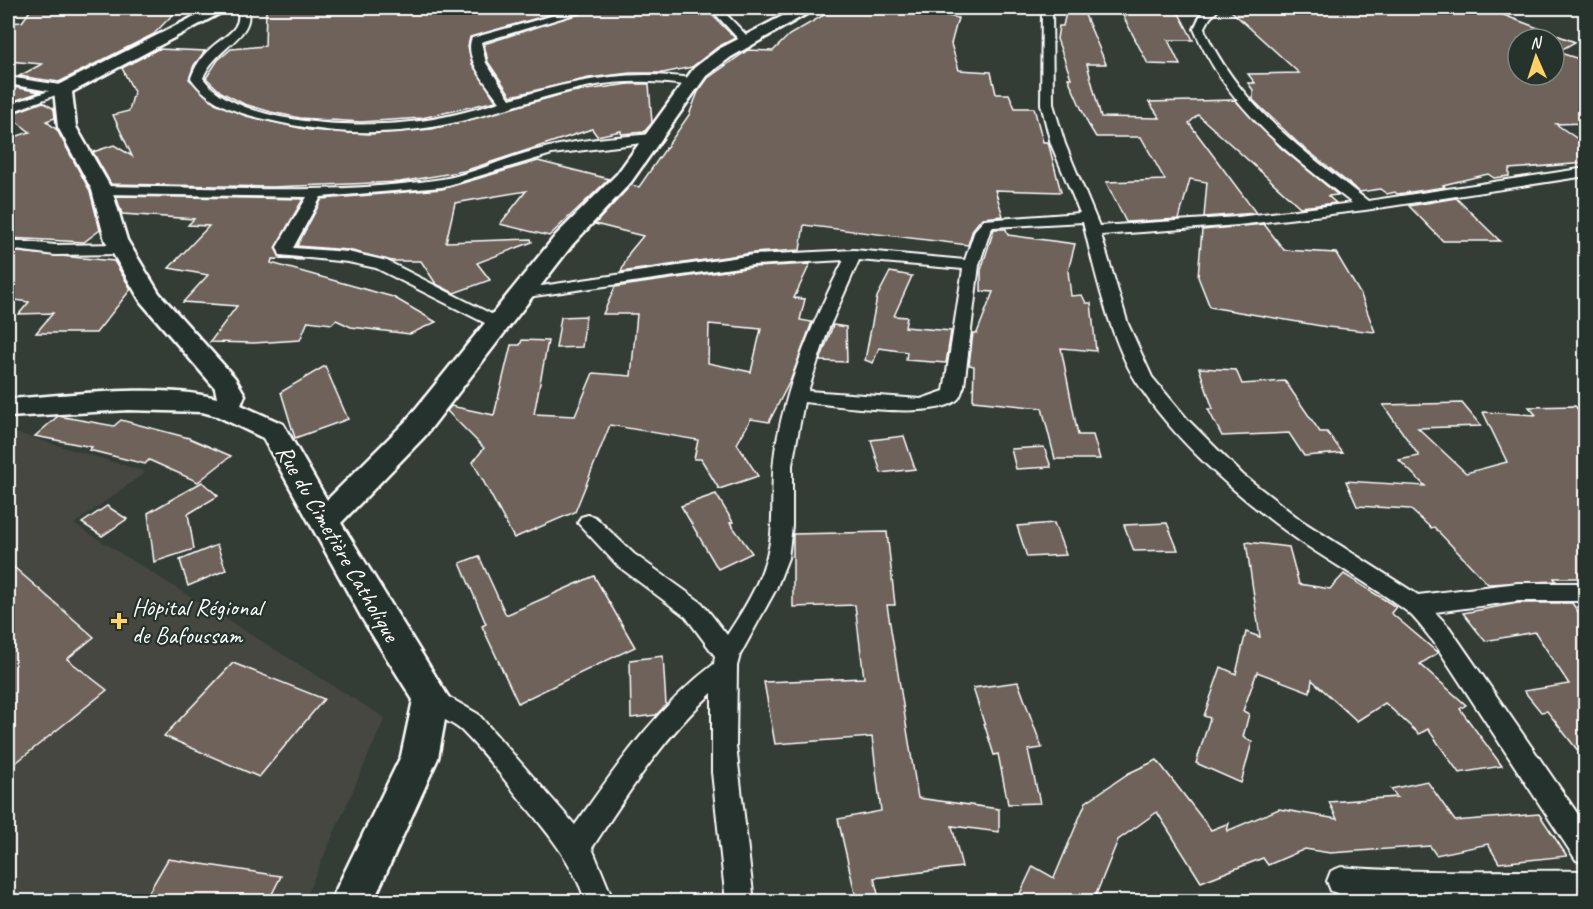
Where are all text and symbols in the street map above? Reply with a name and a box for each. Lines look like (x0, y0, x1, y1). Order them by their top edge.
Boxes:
north arrow (1506, 27, 1566, 87)
text: N (1530, 33, 1544, 53)
street label: Rue du Cimetière Catholique (269, 439, 408, 649)
place label: Hôpital Régional de Bafoussam (132, 592, 266, 650)
marker: Hôpital Régional de Bafoussam (110, 612, 128, 630)

